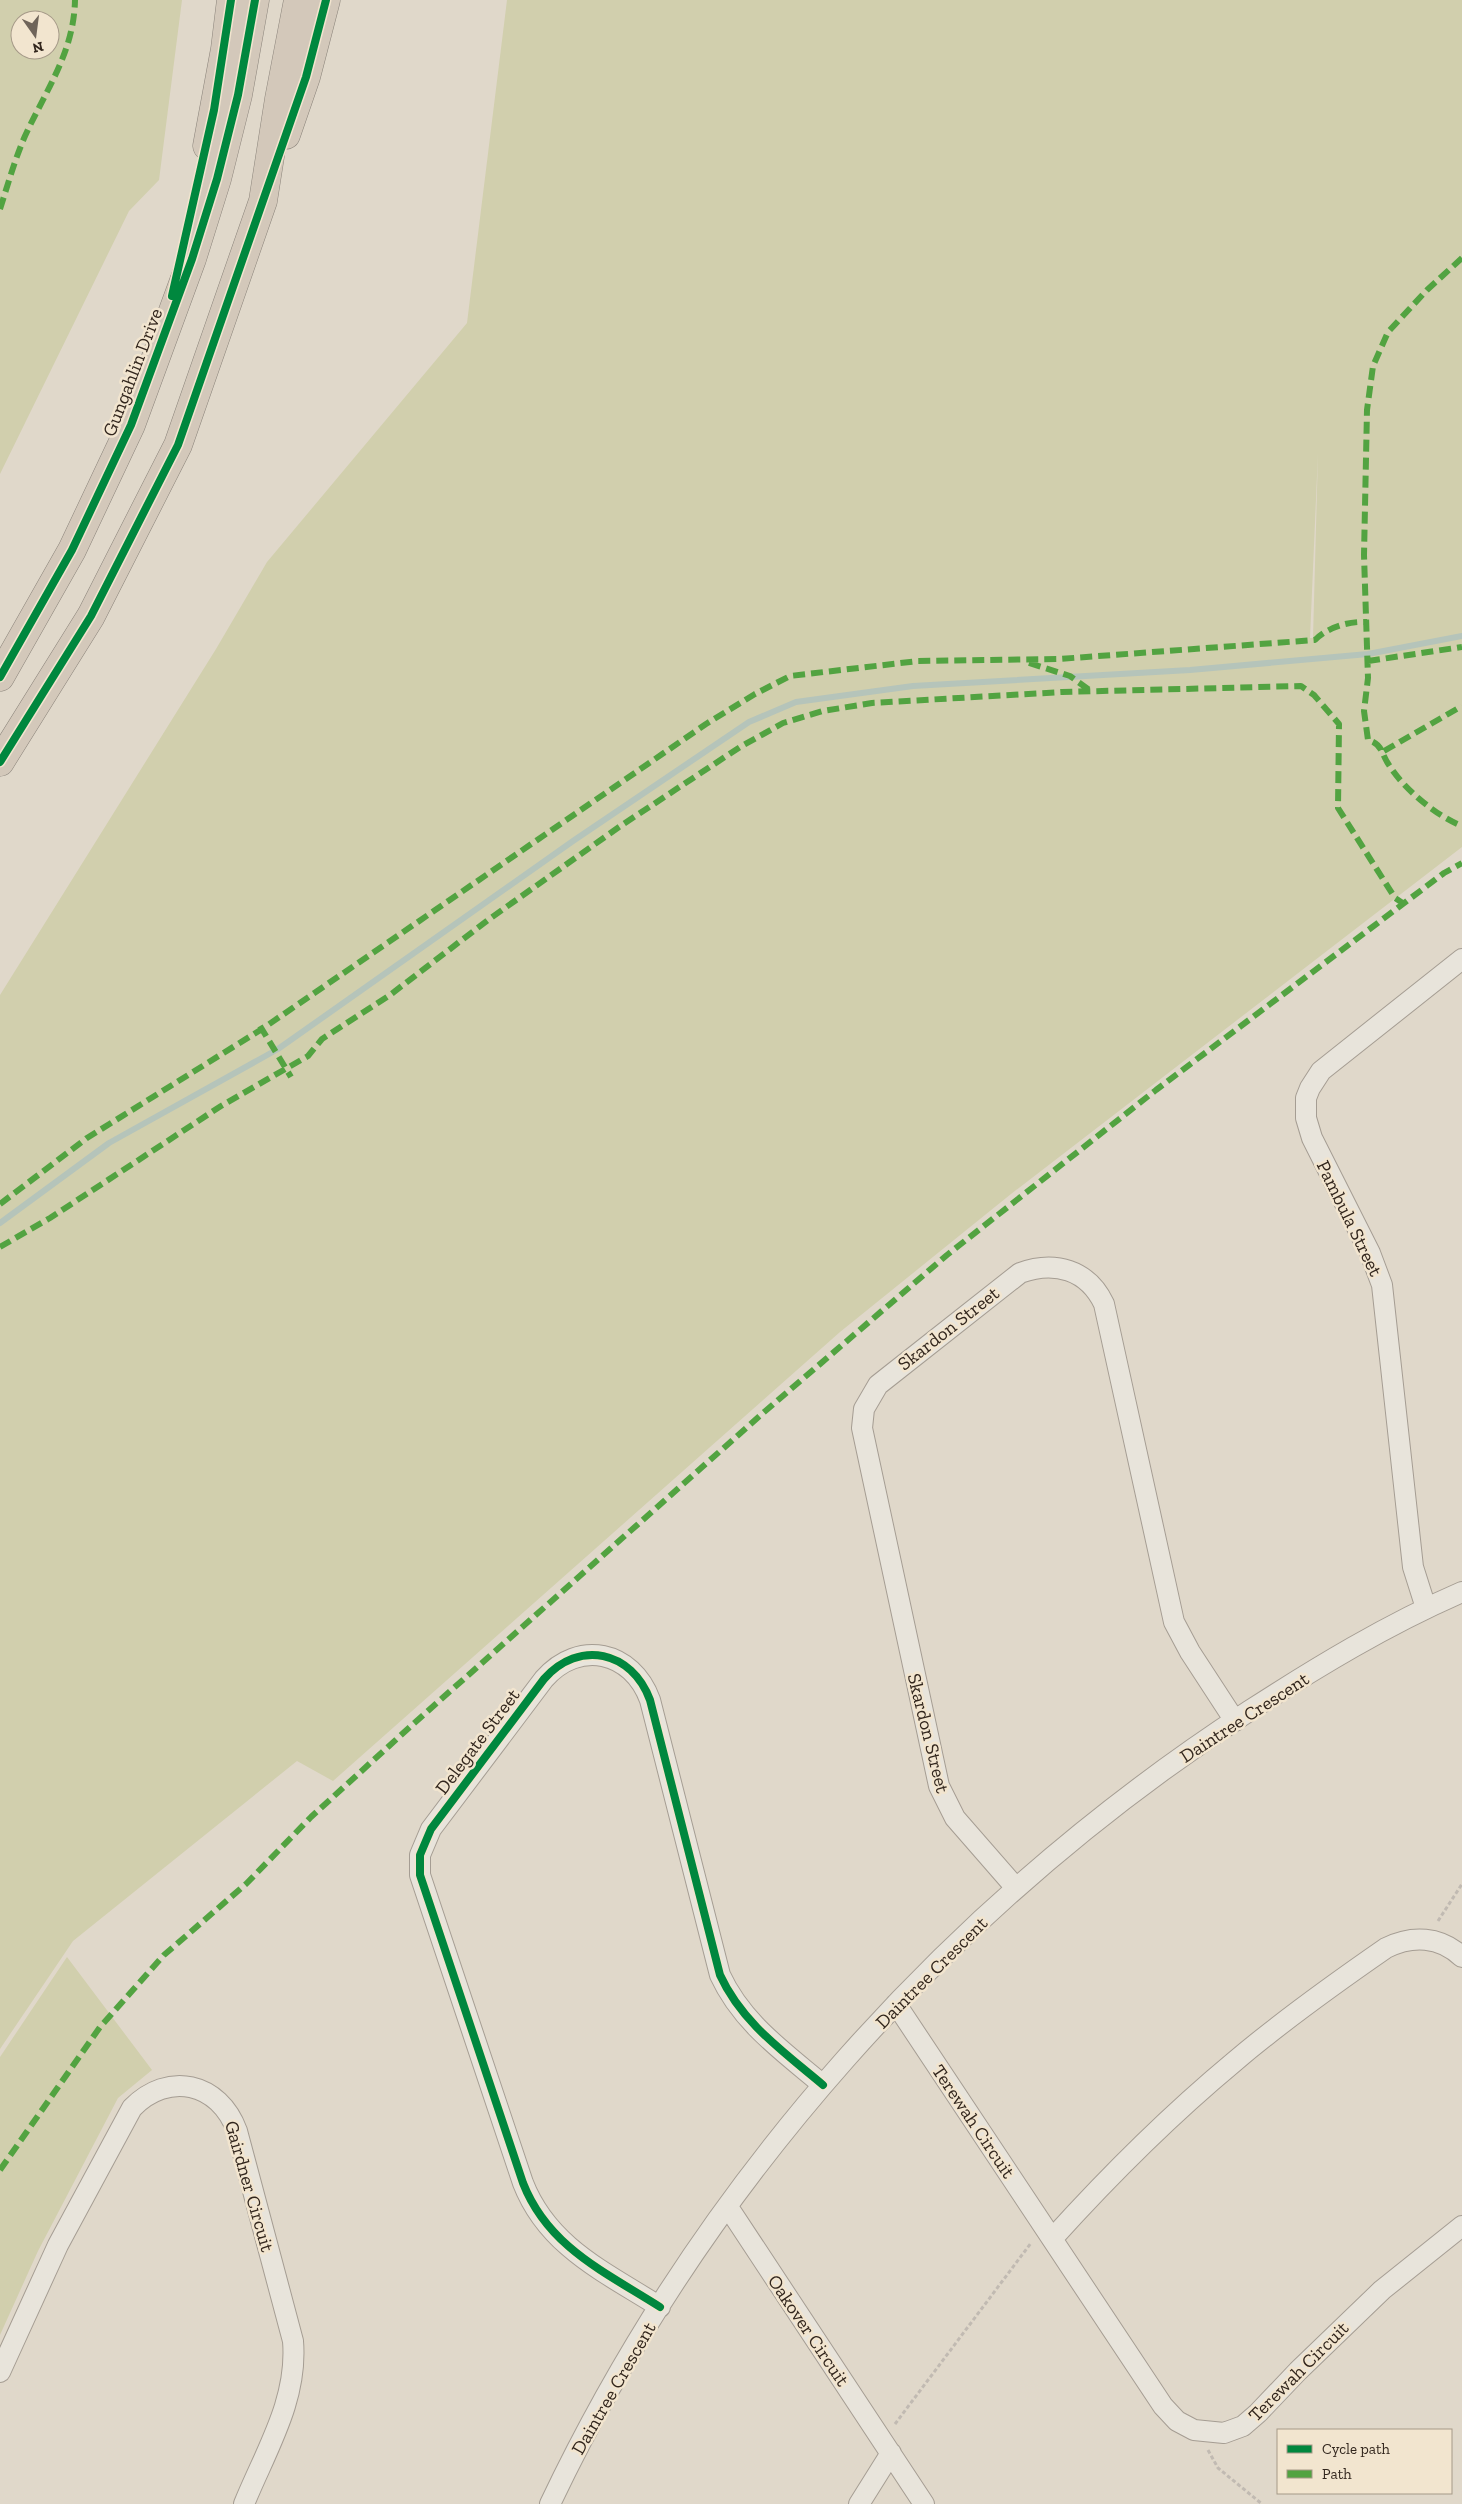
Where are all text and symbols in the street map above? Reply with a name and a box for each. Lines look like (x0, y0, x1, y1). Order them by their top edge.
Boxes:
north arrow (10, 10, 60, 60)
text: N (30, 38, 45, 57)
street label: Gungahlin Drive (98, 305, 167, 439)
street label: Pambula Street (1312, 1157, 1387, 1280)
street label: Skardon Street (893, 1282, 1004, 1375)
street label: Daintree Crescent (1176, 1667, 1313, 1768)
street label: Skardon Street (903, 1671, 955, 1795)
street label: Delegate Street (430, 1684, 525, 1799)
street label: Daintree Crescent (871, 1912, 992, 2033)
street label: Terewah Circuit (927, 2060, 1020, 2182)
street label: Gairdner Circuit (220, 2118, 279, 2254)
street label: Oakover Circuit (763, 2270, 854, 2390)
street label: Terewah Circuit (1244, 2317, 1353, 2426)
street label: Daintree Crescent (566, 2318, 661, 2459)
legend (1277, 2429, 1452, 2494)
text: Cycle path (1322, 2440, 1391, 2458)
text: Path (1322, 2465, 1352, 2483)

